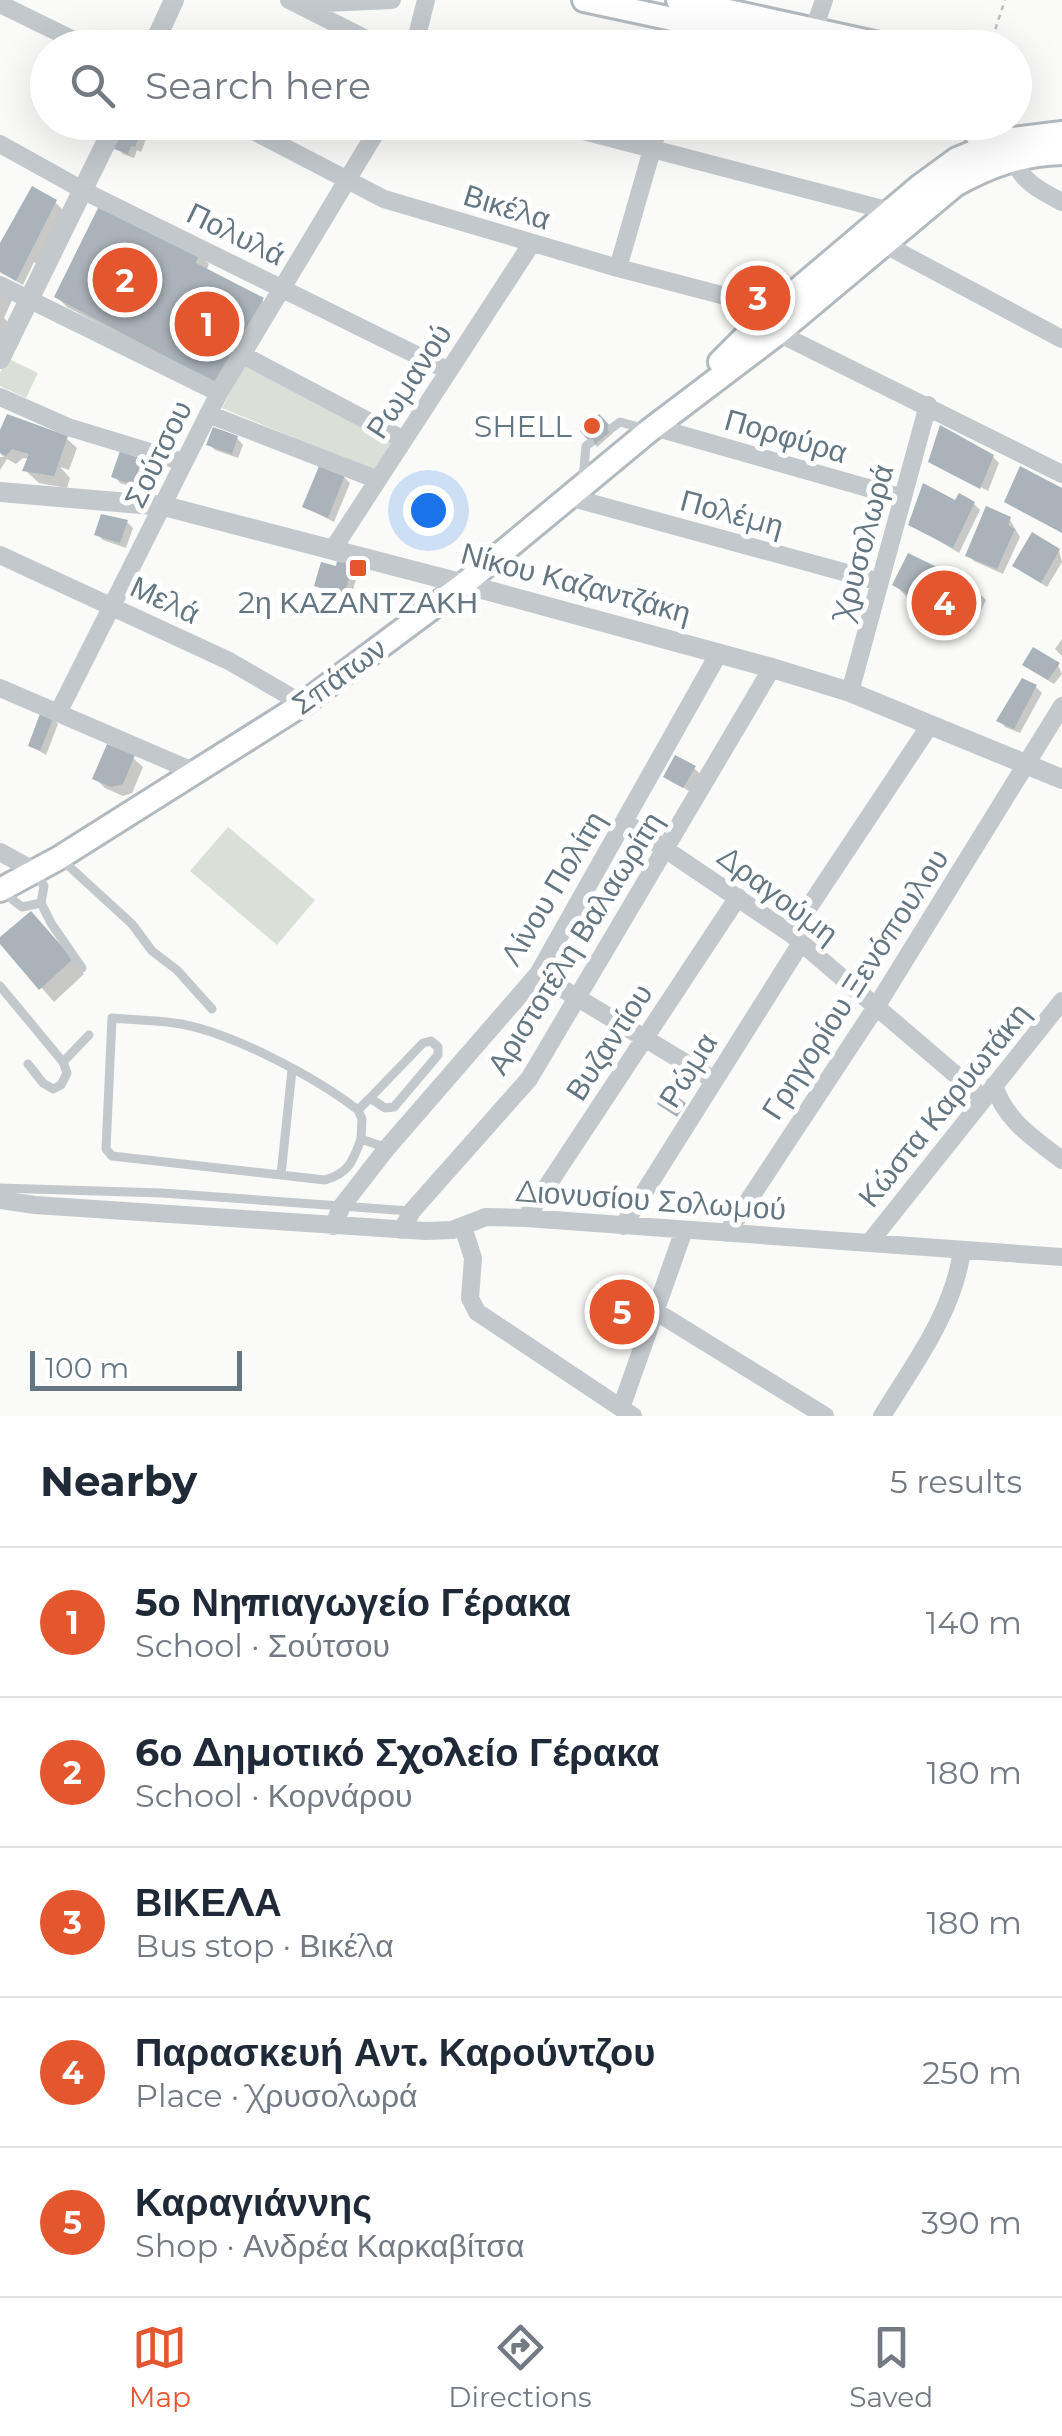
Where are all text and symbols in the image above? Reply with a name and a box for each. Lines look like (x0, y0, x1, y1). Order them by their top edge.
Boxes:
search box (30, 30, 1032, 140)
icon: search (65, 58, 120, 113)
text: Search here (145, 62, 371, 109)
street label: Βικέλα (459, 176, 555, 238)
street label: Πολυλά (181, 194, 291, 274)
pin: 2 (92, 242, 158, 318)
pin: 3 (726, 260, 790, 336)
pin: 1 (174, 286, 240, 362)
street label: Ρωμανού (358, 317, 460, 445)
street label: Σούτσου (116, 394, 200, 514)
street label: Πορφύρα (720, 401, 852, 471)
place label: SHELL (474, 408, 572, 445)
marker: SHELL (581, 415, 603, 437)
street label: Χρυσολωρά (823, 460, 902, 628)
street label: Πολέμη (676, 482, 788, 544)
your location (403, 485, 454, 536)
street label: Νίκου Καζαντζάκη (457, 535, 695, 631)
marker: 2η ΚΑΖΑΝΤΖΑΚΗ (347, 557, 369, 579)
pin: 4 (912, 566, 976, 640)
street label: Μελά (125, 568, 205, 632)
place label: 2η ΚΑΖΑΝΤΖΑΚΗ (238, 584, 478, 621)
street label: Σπάτων (285, 629, 393, 723)
street label: Λίνου Πολίτη (492, 804, 614, 972)
street label: Αριστοτέλη Βαλαωρίτη (479, 805, 671, 1081)
street label: Δραγούμη (711, 838, 845, 952)
street label: Γρηγορίου Ξενόπουλου (754, 842, 956, 1126)
street label: Βυζαντίου (558, 977, 660, 1107)
street label: Κώστα Καρυωτάκη (850, 995, 1038, 1215)
street label: Ρώμα (651, 1026, 725, 1114)
street label: Διονυσίου Σολωμού (515, 1172, 787, 1228)
pin: 5 (590, 1274, 654, 1350)
scale bar (30, 1346, 242, 1390)
text: 100 m (45, 1351, 129, 1385)
text: Nearby (40, 1455, 197, 1507)
text: 5 results (890, 1462, 1022, 1501)
text: 5ο Νηπιαγωγείο Γέρακα (135, 1579, 571, 1626)
text: 1 (66, 1603, 79, 1642)
text: 140 m (926, 1603, 1022, 1642)
text: School · Σούτσου (135, 1626, 390, 1665)
text: 6ο Δημοτικό Σχολείο Γέρακα (135, 1729, 659, 1776)
text: 2 (63, 1753, 82, 1792)
text: 180 m (927, 1753, 1022, 1792)
text: School · Κορνάρου (135, 1776, 413, 1815)
text: ΒΙΚΕΛΑ (135, 1879, 282, 1926)
text: 3 (63, 1903, 82, 1942)
text: 180 m (927, 1903, 1022, 1942)
text: Bus stop · Βικέλα (135, 1926, 394, 1965)
text: Παρασκευή Αντ. Καρούντζου (135, 2029, 655, 2076)
text: 4 (61, 2053, 84, 2092)
text: 250 m (922, 2053, 1022, 2092)
text: Place · Χρυσολωρά (135, 2076, 418, 2115)
text: Καραγιάννης (135, 2179, 372, 2226)
text: 5 (63, 2203, 82, 2242)
text: 390 m (921, 2203, 1022, 2242)
text: Shop · Ανδρέα Καρκαβίτσα (135, 2226, 525, 2265)
tab: Map (129, 2320, 191, 2414)
tab: Directions (448, 2320, 592, 2414)
tab: Saved (849, 2320, 933, 2414)

